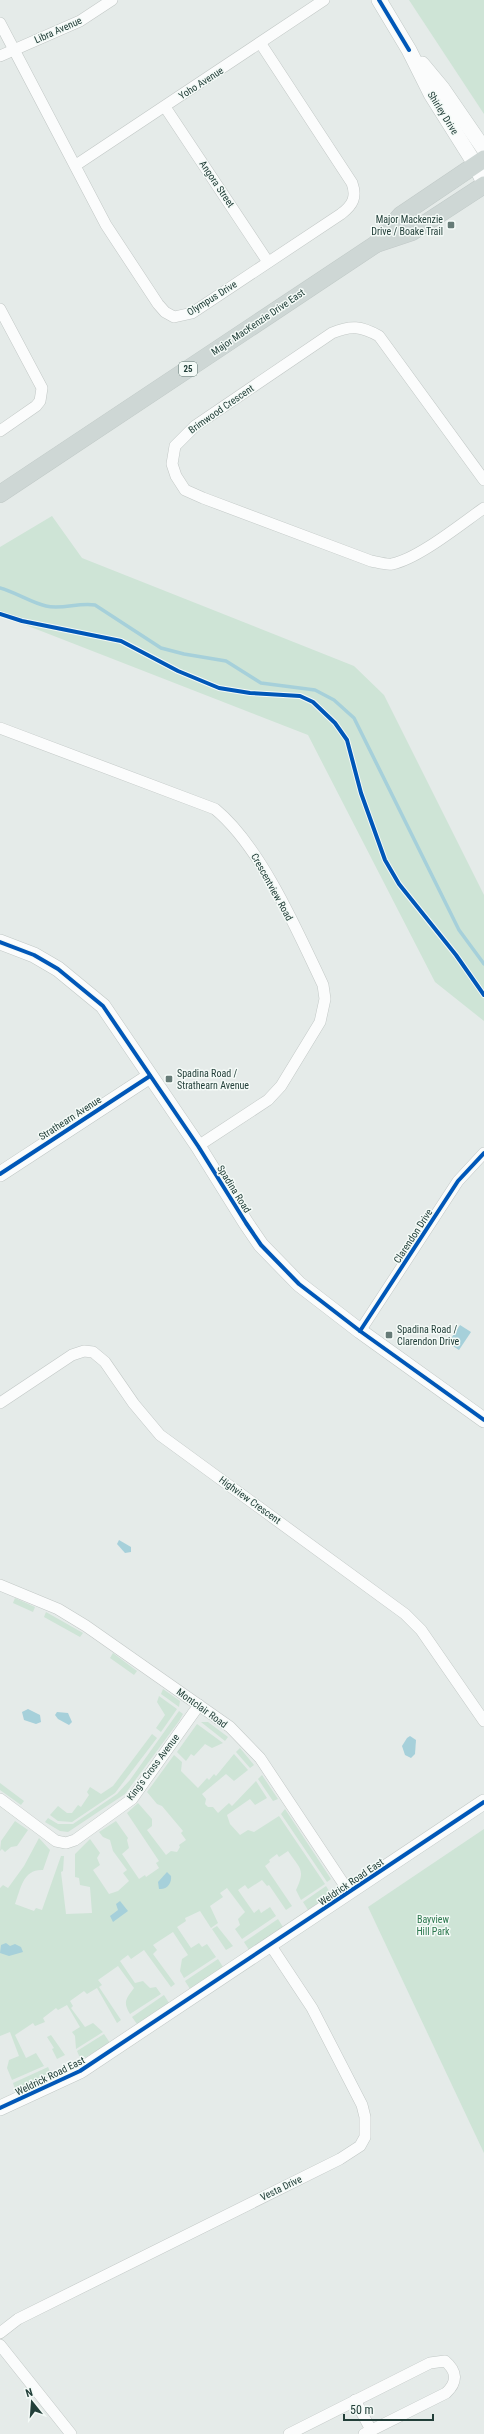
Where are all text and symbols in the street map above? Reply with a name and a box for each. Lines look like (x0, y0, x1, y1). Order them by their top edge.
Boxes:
street label: Libra Avenue (33, 15, 84, 45)
street label: Yoho Avenue (177, 64, 226, 101)
street label: Shirley Drive (425, 89, 461, 137)
street label: Angora Street (197, 159, 237, 209)
place label: Major Mackenzie Drive / Boake Trail (371, 214, 443, 237)
marker: Major Mackenzie Drive / Boake Trail (446, 220, 456, 230)
street label: Olympus Drive (185, 278, 239, 318)
street label: Major MacKenzie Drive East (209, 287, 307, 357)
road number: 25 (179, 362, 197, 376)
street label: Brimwood Crescent (186, 382, 256, 436)
street label: Crescentview Road (249, 851, 295, 923)
place label: Spadina Road / Strathearn Avenue (177, 1068, 249, 1091)
marker: Spadina Road / Strathearn Avenue (164, 1074, 174, 1084)
street label: Strathearn Avenue (37, 1094, 103, 1142)
street label: Spadina Road (215, 1163, 253, 1215)
street label: Clarendon Drive (391, 1207, 435, 1265)
place label: Spadina Road / Clarendon Drive (397, 1324, 460, 1347)
marker: Spadina Road / Clarendon Drive (384, 1330, 394, 1340)
street label: Highview Crescent (217, 1474, 283, 1526)
street label: Montclair Road (175, 1686, 229, 1730)
street label: King's Cross Avenue (125, 1732, 182, 1802)
street label: Weldrick Road East (316, 1856, 386, 1908)
park label: Bayview Hill Park (416, 1914, 450, 1937)
street label: Weldrick Road East (14, 2054, 87, 2098)
street label: Vesta Drive (259, 2173, 304, 2203)
north arrow (12, 2382, 52, 2422)
text: N (24, 2386, 35, 2400)
scale bar (344, 2396, 433, 2422)
text: 50 m (350, 2403, 374, 2417)

